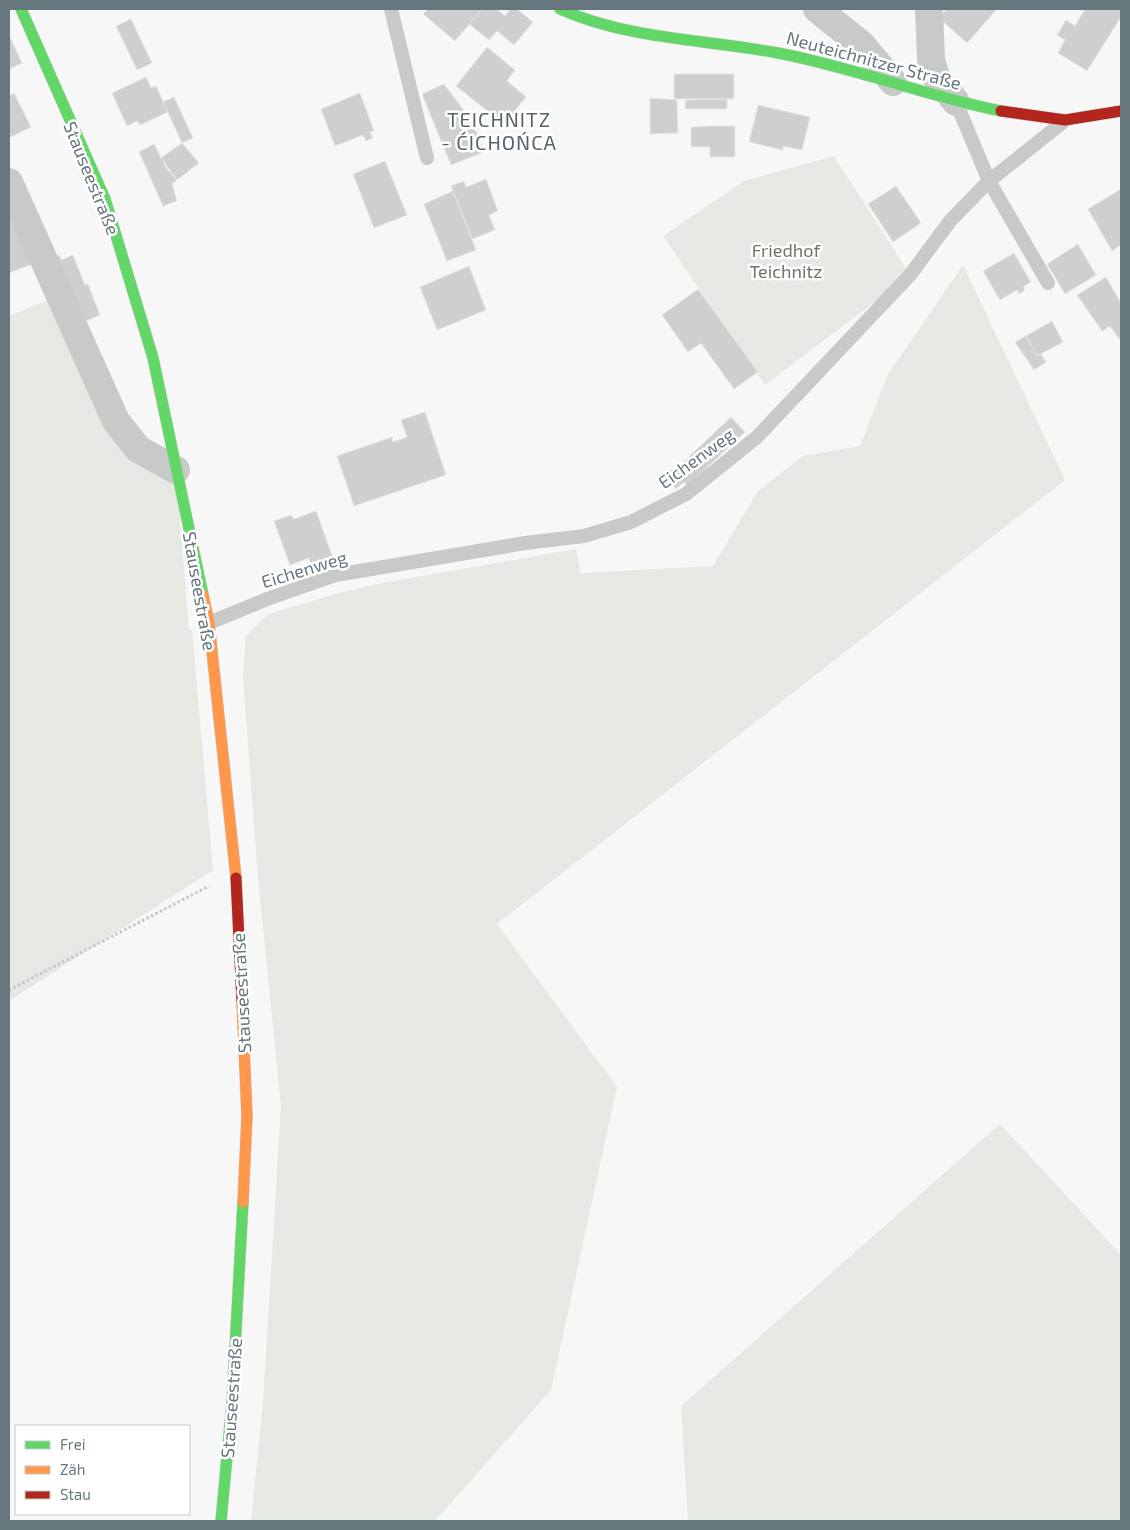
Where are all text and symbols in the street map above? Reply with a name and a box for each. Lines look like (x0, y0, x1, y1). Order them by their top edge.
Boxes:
street label: Neuteichnitzer Straße (784, 26, 964, 94)
district label: TEICHNITZ - ĆICHOŃCA (441, 107, 557, 154)
street label: Stauseestraße (59, 118, 125, 238)
park label: Friedhof Teichnitz (750, 239, 822, 282)
street label: Eichenweg (654, 423, 738, 493)
street label: Stauseestraße (179, 530, 221, 652)
street label: Eichenweg (259, 546, 349, 592)
street label: Stauseestraße (227, 932, 255, 1054)
street label: Stauseestraße (216, 1337, 246, 1459)
legend (15, 1425, 190, 1515)
text: Frei (60, 1435, 85, 1453)
text: Zäh (60, 1460, 85, 1478)
text: Stau (60, 1485, 91, 1503)

